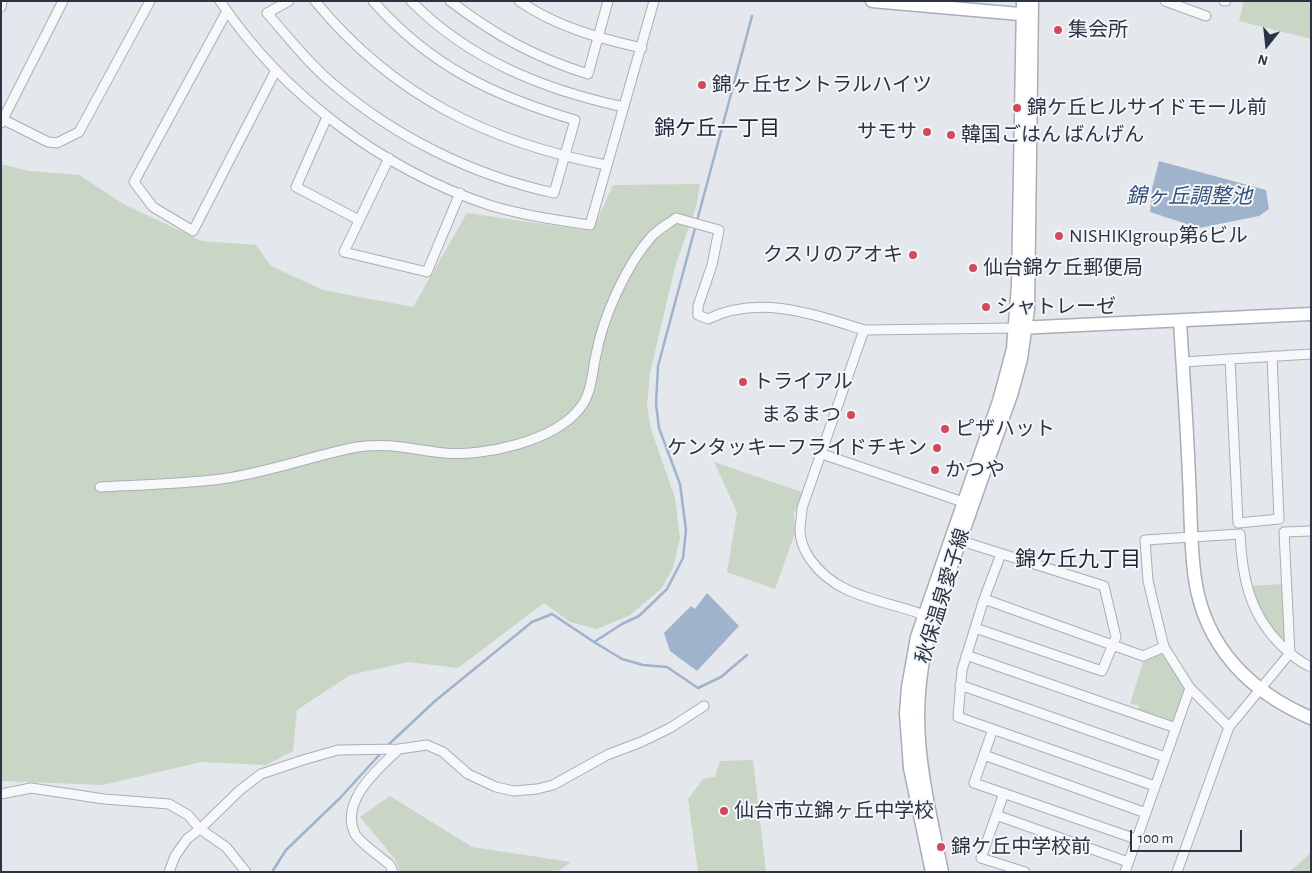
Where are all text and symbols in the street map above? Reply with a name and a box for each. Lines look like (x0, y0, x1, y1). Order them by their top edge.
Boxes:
place label: 集会所 (1068, 18, 1128, 42)
north arrow (1242, 20, 1292, 70)
marker: 集会所 (1052, 24, 1064, 36)
text: N (1256, 51, 1269, 67)
place label: 錦ヶ丘セントラルハイツ (712, 73, 932, 97)
marker: 錦ヶ丘セントラルハイツ (696, 79, 708, 91)
place label: 錦ケ丘ヒルサイドモール前 (1027, 96, 1267, 120)
marker: 錦ケ丘ヒルサイドモール前 (1011, 102, 1023, 114)
district label: 錦ケ丘一丁目 (654, 116, 780, 142)
place label: サモサ (857, 120, 917, 144)
place label: 韓国ごはん ばんげん (961, 123, 1144, 147)
marker: サモサ (921, 126, 933, 138)
marker: 韓国ごはん ばんげん (945, 129, 957, 141)
water label: 錦ヶ丘調整池 (1126, 184, 1252, 210)
place label: NISHIKIgroup第6ビル (1069, 224, 1248, 248)
marker: NISHIKIgroup第6ビル (1053, 230, 1065, 242)
place label: クスリのアオキ (763, 243, 903, 267)
marker: クスリのアオキ (907, 249, 919, 261)
place label: 仙台錦ケ丘郵便局 (983, 256, 1143, 280)
marker: 仙台錦ケ丘郵便局 (967, 262, 979, 274)
place label: シャトレーゼ (996, 295, 1116, 319)
marker: シャトレーゼ (980, 301, 992, 313)
place label: トライアル (753, 370, 853, 394)
marker: トライアル (737, 376, 749, 388)
place label: まるまつ (761, 403, 841, 427)
marker: まるまつ (845, 409, 857, 421)
place label: ピザハット (955, 417, 1055, 441)
marker: ピザハット (939, 423, 951, 435)
place label: ケンタッキーフライドチキン (667, 436, 927, 460)
marker: ケンタッキーフライドチキン (931, 442, 943, 454)
place label: かつや (945, 458, 1005, 482)
marker: かつや (929, 464, 941, 476)
street label: 秋保温泉愛子線 (911, 526, 975, 666)
district label: 錦ケ丘九丁目 (1015, 547, 1141, 573)
place label: 仙台市立錦ヶ丘中学校 (734, 799, 934, 823)
marker: 仙台市立錦ヶ丘中学校 (718, 805, 730, 817)
scale bar (1132, 820, 1244, 852)
text: 100 m (1138, 831, 1173, 846)
place label: 錦ケ丘中学校前 (951, 835, 1091, 859)
marker: 錦ケ丘中学校前 (935, 841, 947, 853)

